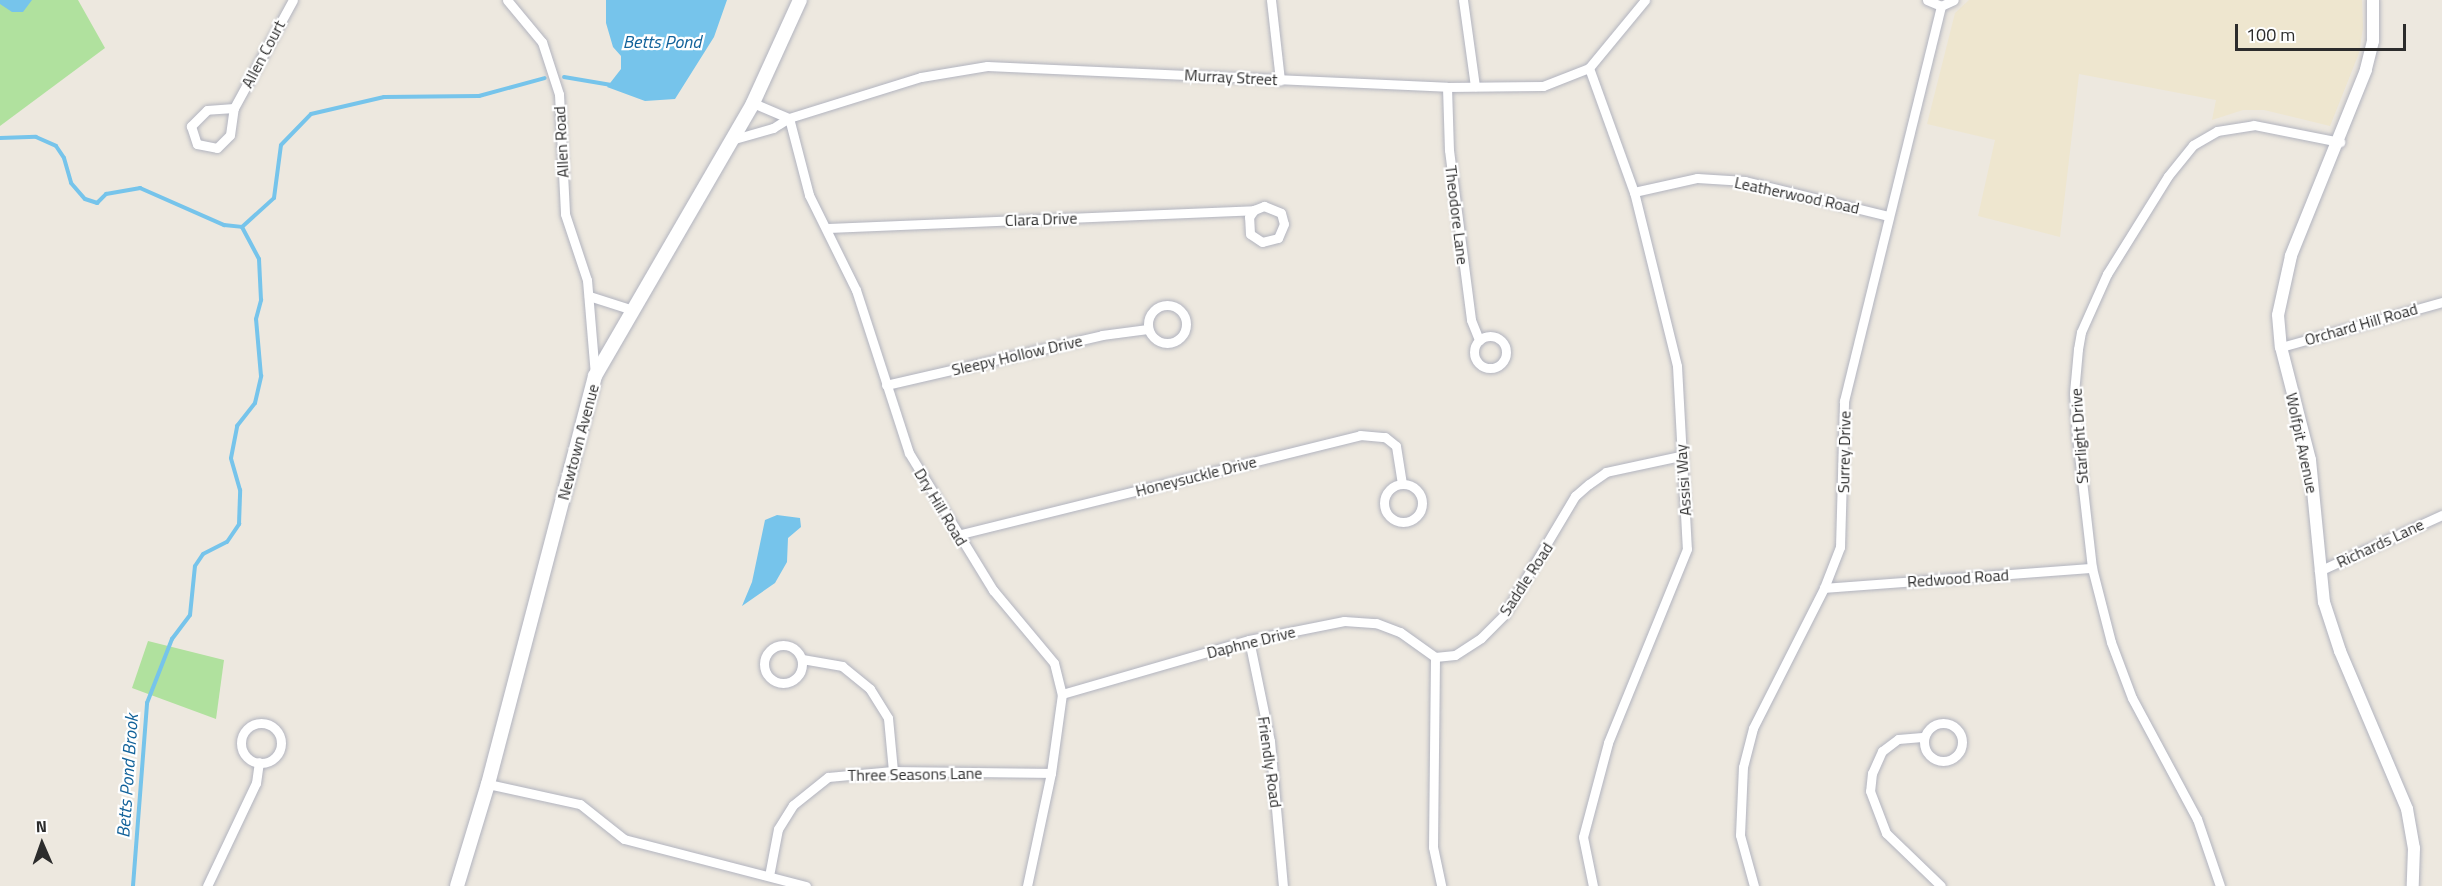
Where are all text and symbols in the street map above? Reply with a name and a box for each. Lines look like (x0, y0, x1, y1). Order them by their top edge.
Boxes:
scale bar (2238, 12, 2409, 50)
street label: Allen Court (237, 17, 289, 91)
text: 100 m (2246, 21, 2295, 48)
water label: Betts Pond (623, 31, 701, 53)
street label: Murray Street (1184, 65, 1278, 89)
street label: Allen Road (550, 106, 572, 178)
street label: Theodore Lane (1441, 164, 1473, 266)
street label: Leatherwood Road (1733, 172, 1861, 218)
street label: Clara Drive (1004, 208, 1078, 230)
street label: Orchard Hill Road (2302, 299, 2420, 349)
street label: Sleepy Hollow Drive (950, 331, 1084, 379)
street label: Newtown Avenue (553, 382, 603, 502)
street label: Starlight Drive (2066, 388, 2092, 484)
street label: Wolfpit Avenue (2282, 391, 2322, 495)
street label: Surrey Drive (1834, 411, 1854, 493)
street label: Assisi Way (1671, 443, 1695, 517)
street label: Honeysuckle Drive (1133, 452, 1259, 500)
street label: Dry Hill Road (910, 465, 972, 549)
street label: Richards Lane (2333, 514, 2427, 572)
street label: Saddle Road (1495, 539, 1557, 619)
street label: Redwood Road (1907, 565, 2009, 591)
street label: Daphne Drive (1205, 622, 1297, 662)
water label: Betts Pond Brook (113, 713, 143, 839)
street label: Friendly Road (1254, 715, 1286, 809)
street label: Three Seasons Lane (848, 763, 982, 785)
north arrow (12, 814, 72, 874)
text: N (35, 814, 47, 838)

